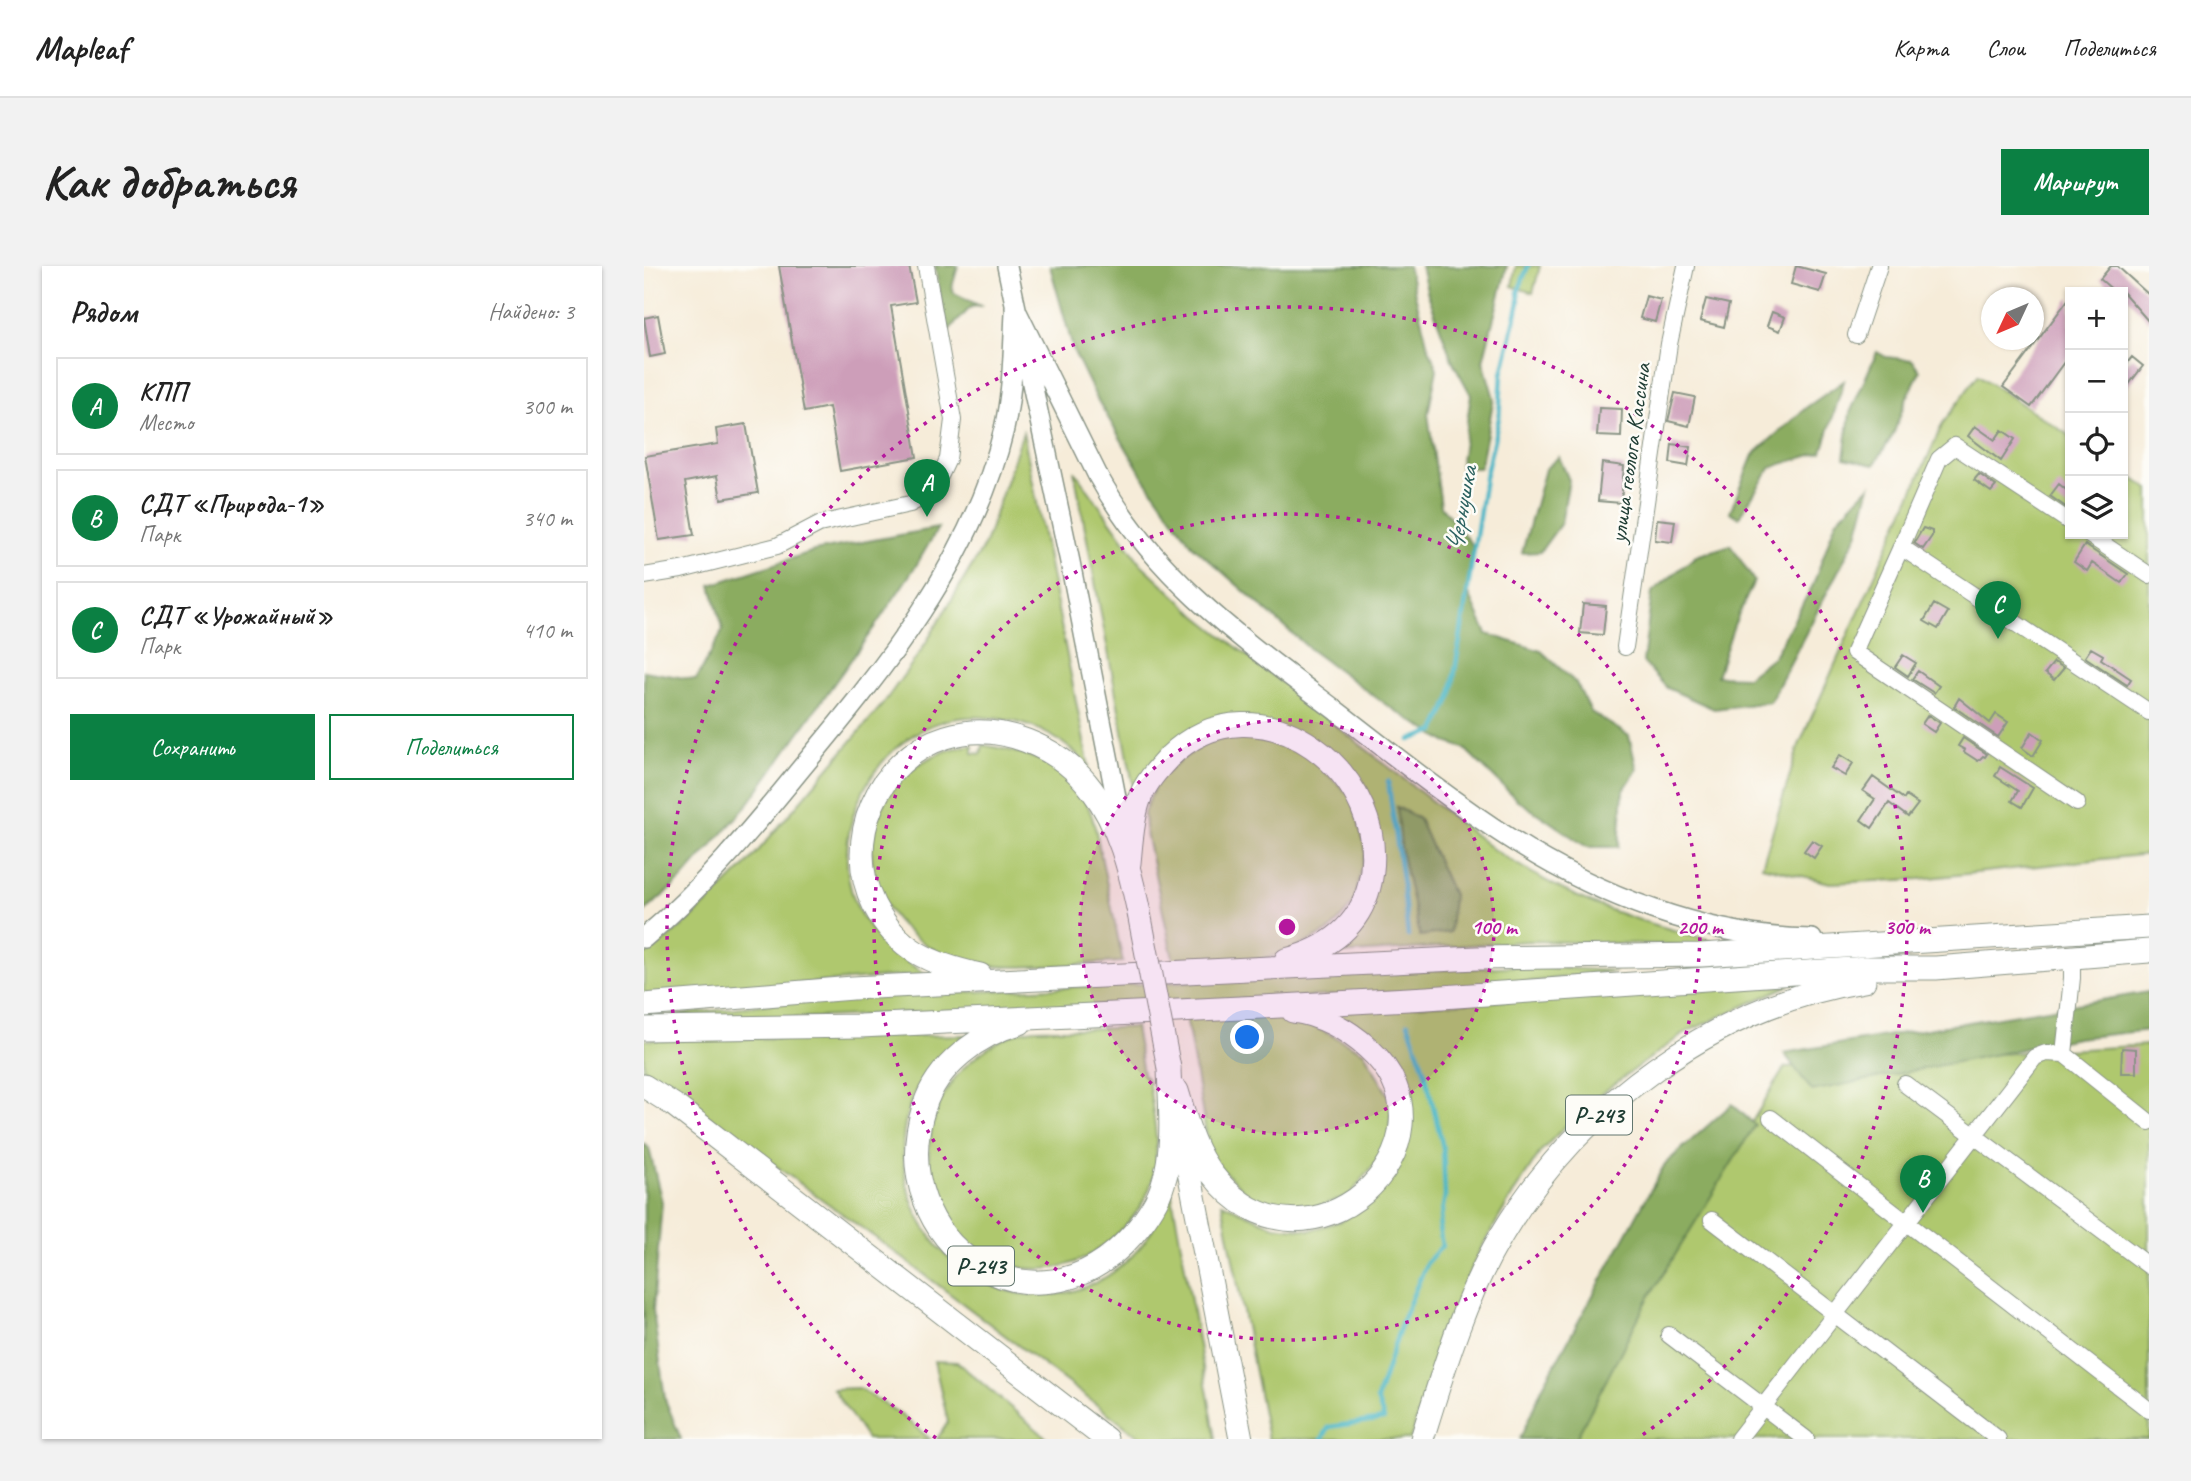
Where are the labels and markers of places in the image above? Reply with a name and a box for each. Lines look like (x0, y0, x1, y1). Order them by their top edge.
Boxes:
pin: A (904, 459, 950, 517)
pin: C (1975, 581, 2021, 639)
centre of rings (1275, 915, 1299, 939)
pin: B (1900, 1155, 1946, 1213)

